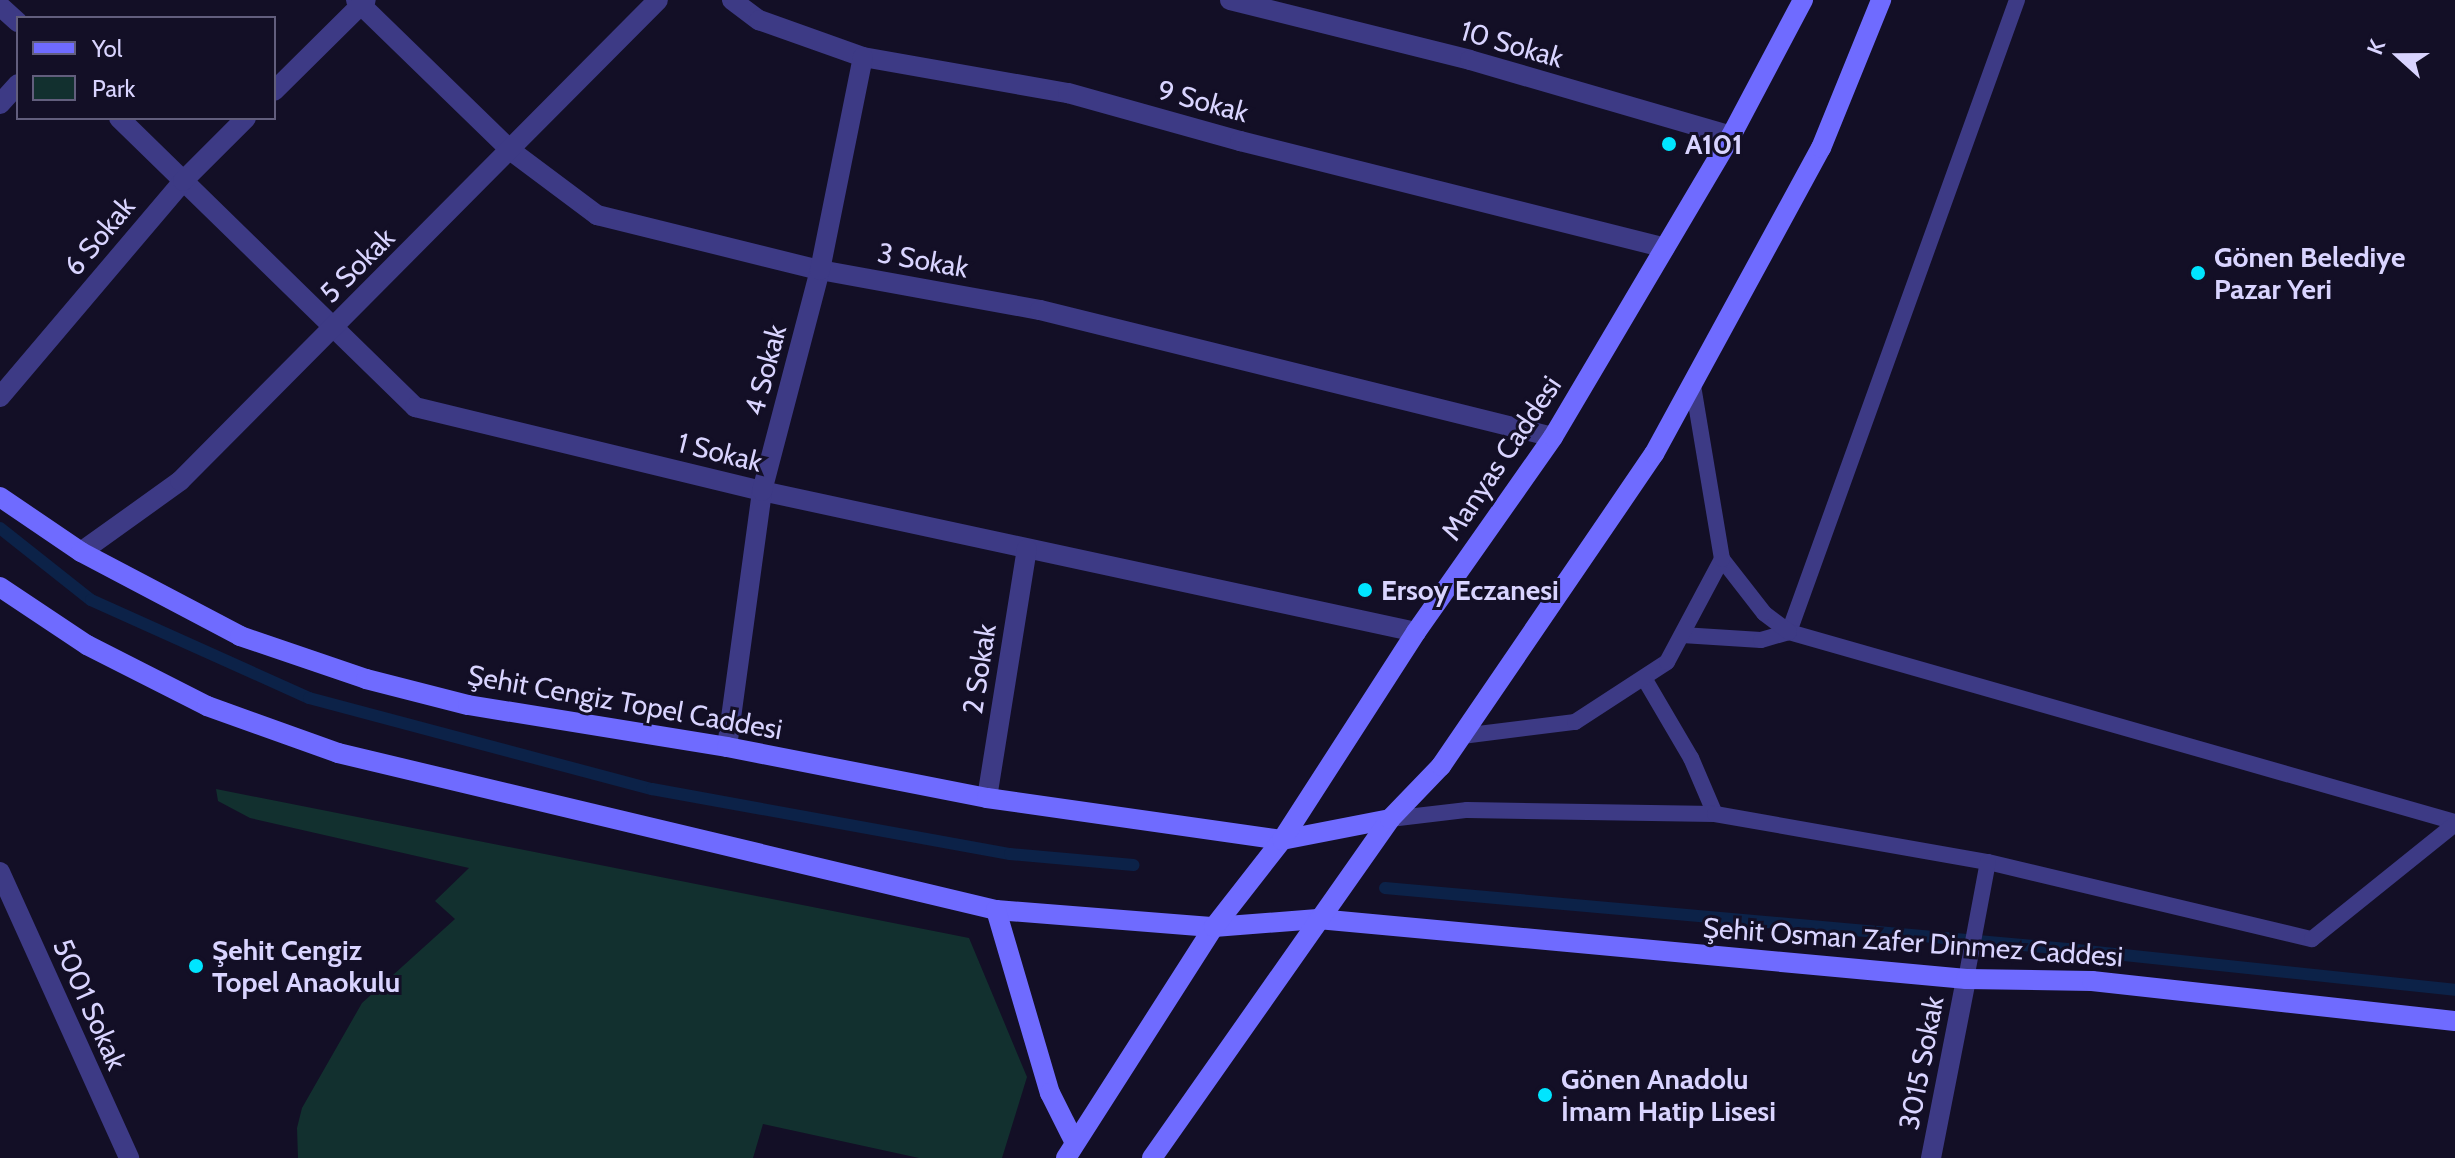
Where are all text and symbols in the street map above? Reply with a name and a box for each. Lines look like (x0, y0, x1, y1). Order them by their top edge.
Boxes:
street label: 10 Sokak (1457, 13, 1567, 75)
legend (16, 16, 276, 120)
north arrow (2359, 16, 2439, 96)
text: Yol (92, 34, 122, 63)
text: K (2361, 36, 2391, 59)
street label: 9 Sokak (1154, 73, 1252, 129)
text: Park (92, 74, 135, 103)
place label: A101 (1685, 127, 1743, 161)
marker: A101 (1660, 135, 1678, 153)
street label: 6 Sokak (56, 190, 142, 282)
street label: 5 Sokak (313, 221, 401, 309)
street label: 3 Sokak (875, 236, 971, 284)
place label: Gönen Belediye Pazar Yeri (2214, 240, 2405, 306)
marker: Gönen Belediye Pazar Yeri (2189, 264, 2207, 282)
street label: 4 Sokak (737, 321, 793, 419)
street label: Manyas Caddesi (1434, 370, 1568, 546)
street label: 1 Sokak (674, 425, 766, 479)
place label: Ersoy Eczanesi (1381, 573, 1559, 607)
marker: Ersoy Eczanesi (1356, 581, 1374, 599)
street label: 2 Sokak (955, 621, 1003, 717)
street label: Şehit Cengiz Topel Caddesi (465, 658, 785, 746)
street label: Şehit Osman Zafer Dinmez Caddesi (1702, 911, 2124, 973)
street label: 5001 Sokak (46, 933, 134, 1075)
place label: Şehit Cengiz Topel Anaokulu (212, 933, 400, 999)
marker: Şehit Cengiz Topel Anaokulu (187, 957, 205, 975)
street label: 3015 Sokak (1892, 993, 1950, 1133)
place label: Gönen Anadolu İmam Hatip Lisesi (1561, 1062, 1776, 1128)
marker: Gönen Anadolu İmam Hatip Lisesi (1536, 1086, 1554, 1104)

